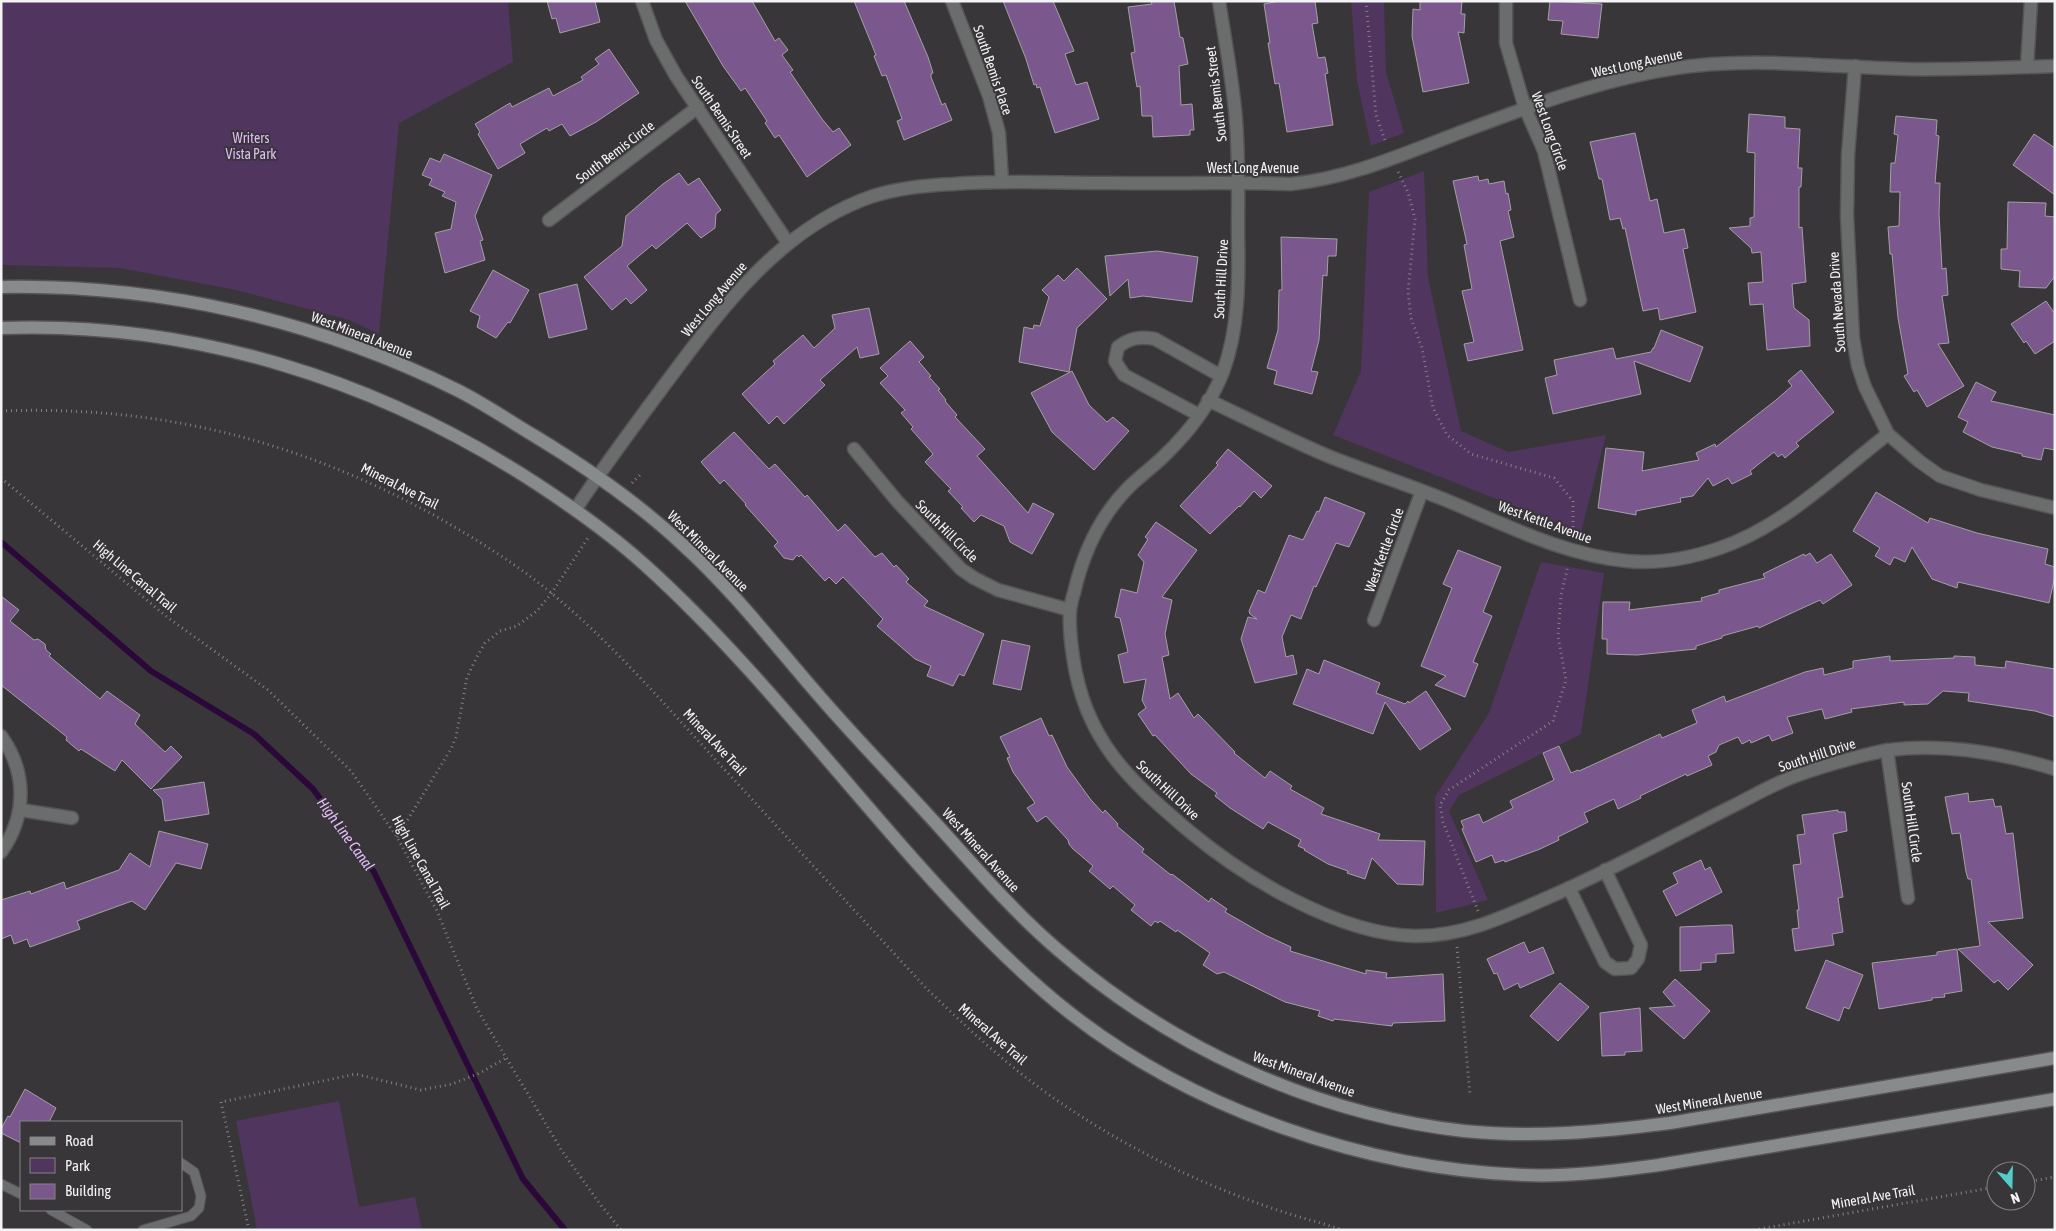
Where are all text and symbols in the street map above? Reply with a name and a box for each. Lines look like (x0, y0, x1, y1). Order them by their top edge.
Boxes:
street label: South Bemis Place (970, 23, 1016, 117)
street label: South Bemis Street (1202, 45, 1230, 143)
street label: West Long Avenue (1590, 46, 1684, 80)
street label: South Bemis Street (689, 73, 755, 161)
street label: West Long Circle (1528, 90, 1572, 172)
street label: South Bemis Circle (573, 117, 657, 187)
park label: Writers Vista Park (226, 130, 276, 162)
street label: West Long Avenue (1207, 160, 1299, 176)
street label: South Hill Drive (1211, 239, 1231, 319)
street label: South Nevada Drive (1826, 251, 1848, 353)
street label: West Long Avenue (678, 258, 750, 340)
street label: West Mineral Avenue (309, 308, 415, 362)
street label: Mineral Ave Trail (358, 460, 442, 513)
street label: South Hill Circle (913, 497, 981, 565)
street label: West Kettle Avenue (1496, 498, 1594, 546)
street label: West Kettle Circle (1361, 506, 1407, 594)
street label: West Mineral Avenue (664, 507, 752, 595)
street label: High Line Canal Trail (90, 536, 180, 616)
street label: Mineral Ave Trail (680, 705, 750, 779)
street label: South Hill Drive (1777, 735, 1857, 775)
street label: South Hill Drive (1133, 757, 1203, 823)
street label: South Hill Circle (1898, 781, 1926, 863)
water label: High Line Canal (314, 794, 378, 874)
street label: West Mineral Avenue (939, 805, 1023, 895)
street label: High Line Canal Trail (389, 813, 453, 912)
street label: Mineral Ave Trail (956, 1000, 1031, 1068)
street label: West Mineral Avenue (1251, 1048, 1357, 1100)
street label: West Mineral Avenue (1655, 1085, 1763, 1117)
legend (20, 1121, 182, 1211)
text: Road (65, 1132, 94, 1149)
text: Park (65, 1157, 90, 1174)
north arrow (1986, 1161, 2036, 1211)
text: Building (65, 1182, 111, 1199)
street label: Mineral Ave Trail (1830, 1182, 1917, 1212)
text: N (2009, 1189, 2022, 1207)

